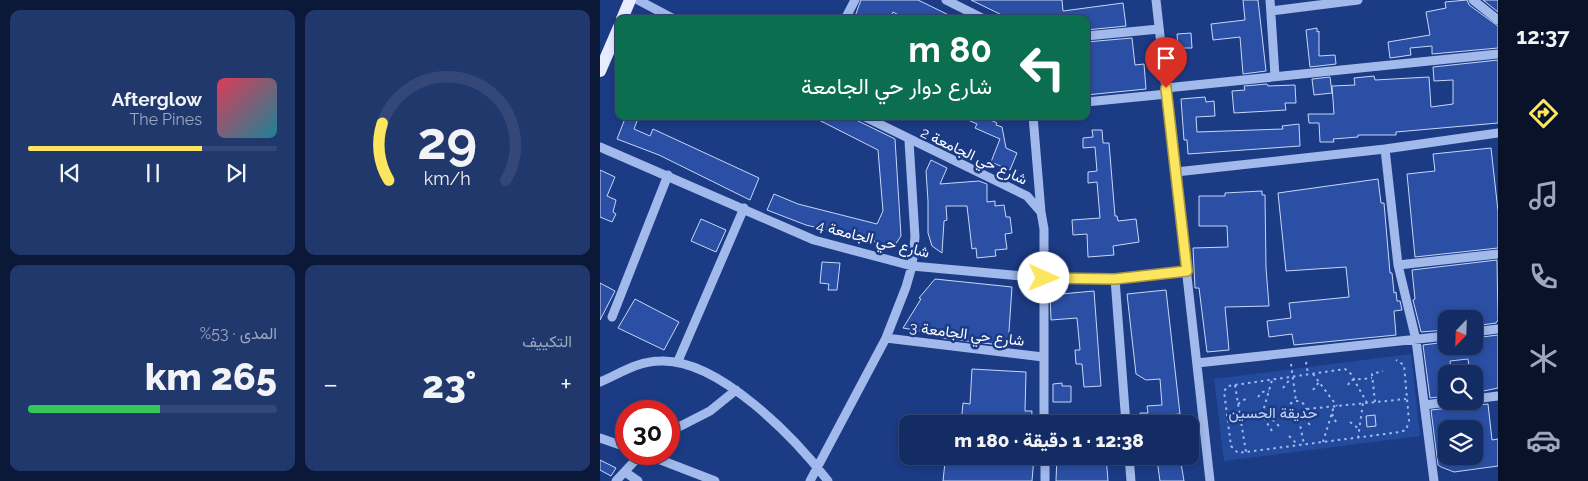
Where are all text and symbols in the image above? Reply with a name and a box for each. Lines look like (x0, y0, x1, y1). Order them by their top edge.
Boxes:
text: 12:37 (1516, 23, 1570, 49)
text: 80 m (908, 29, 992, 70)
icon: left (1010, 35, 1075, 100)
pin (1145, 37, 1187, 88)
icon: arrive (1152, 44, 1180, 72)
text: شارع دوار حي الجامعة (801, 73, 992, 99)
text: Afterglow (112, 88, 202, 110)
icon: directions (1526, 96, 1561, 131)
text: The Pines (130, 110, 202, 129)
text: 29 (418, 110, 477, 171)
street label: شارع حي الجامعة 2 (916, 123, 1030, 192)
icon: previous (56, 159, 84, 187)
icon: pause (139, 159, 167, 187)
icon: next (222, 159, 250, 187)
text: km/h (424, 168, 471, 189)
icon: music (1526, 178, 1561, 213)
street label: شارع حي الجامعة 4 (814, 216, 932, 266)
position arrow (1017, 251, 1069, 303)
icon: phone (1526, 259, 1561, 294)
north arrow (1438, 310, 1482, 355)
map controls (1438, 310, 1483, 465)
street label: شارع حي الجامعة 3 (908, 318, 1026, 354)
text: المدى · 53% (200, 324, 277, 343)
text: التكييف (522, 332, 572, 351)
icon: climate (1526, 341, 1561, 376)
text: 265 km (145, 354, 277, 399)
text: 23° (422, 362, 476, 407)
button: search (1438, 365, 1483, 410)
text: − (323, 368, 338, 401)
text: + (560, 368, 572, 401)
speed limit sign: 30 (615, 400, 680, 465)
park label: حديقة الحسين (1228, 404, 1318, 423)
button: layers (1438, 420, 1483, 465)
icon: car (1526, 423, 1561, 458)
text: 12:38 · 1 دقيقة · 180 m (954, 429, 1144, 451)

